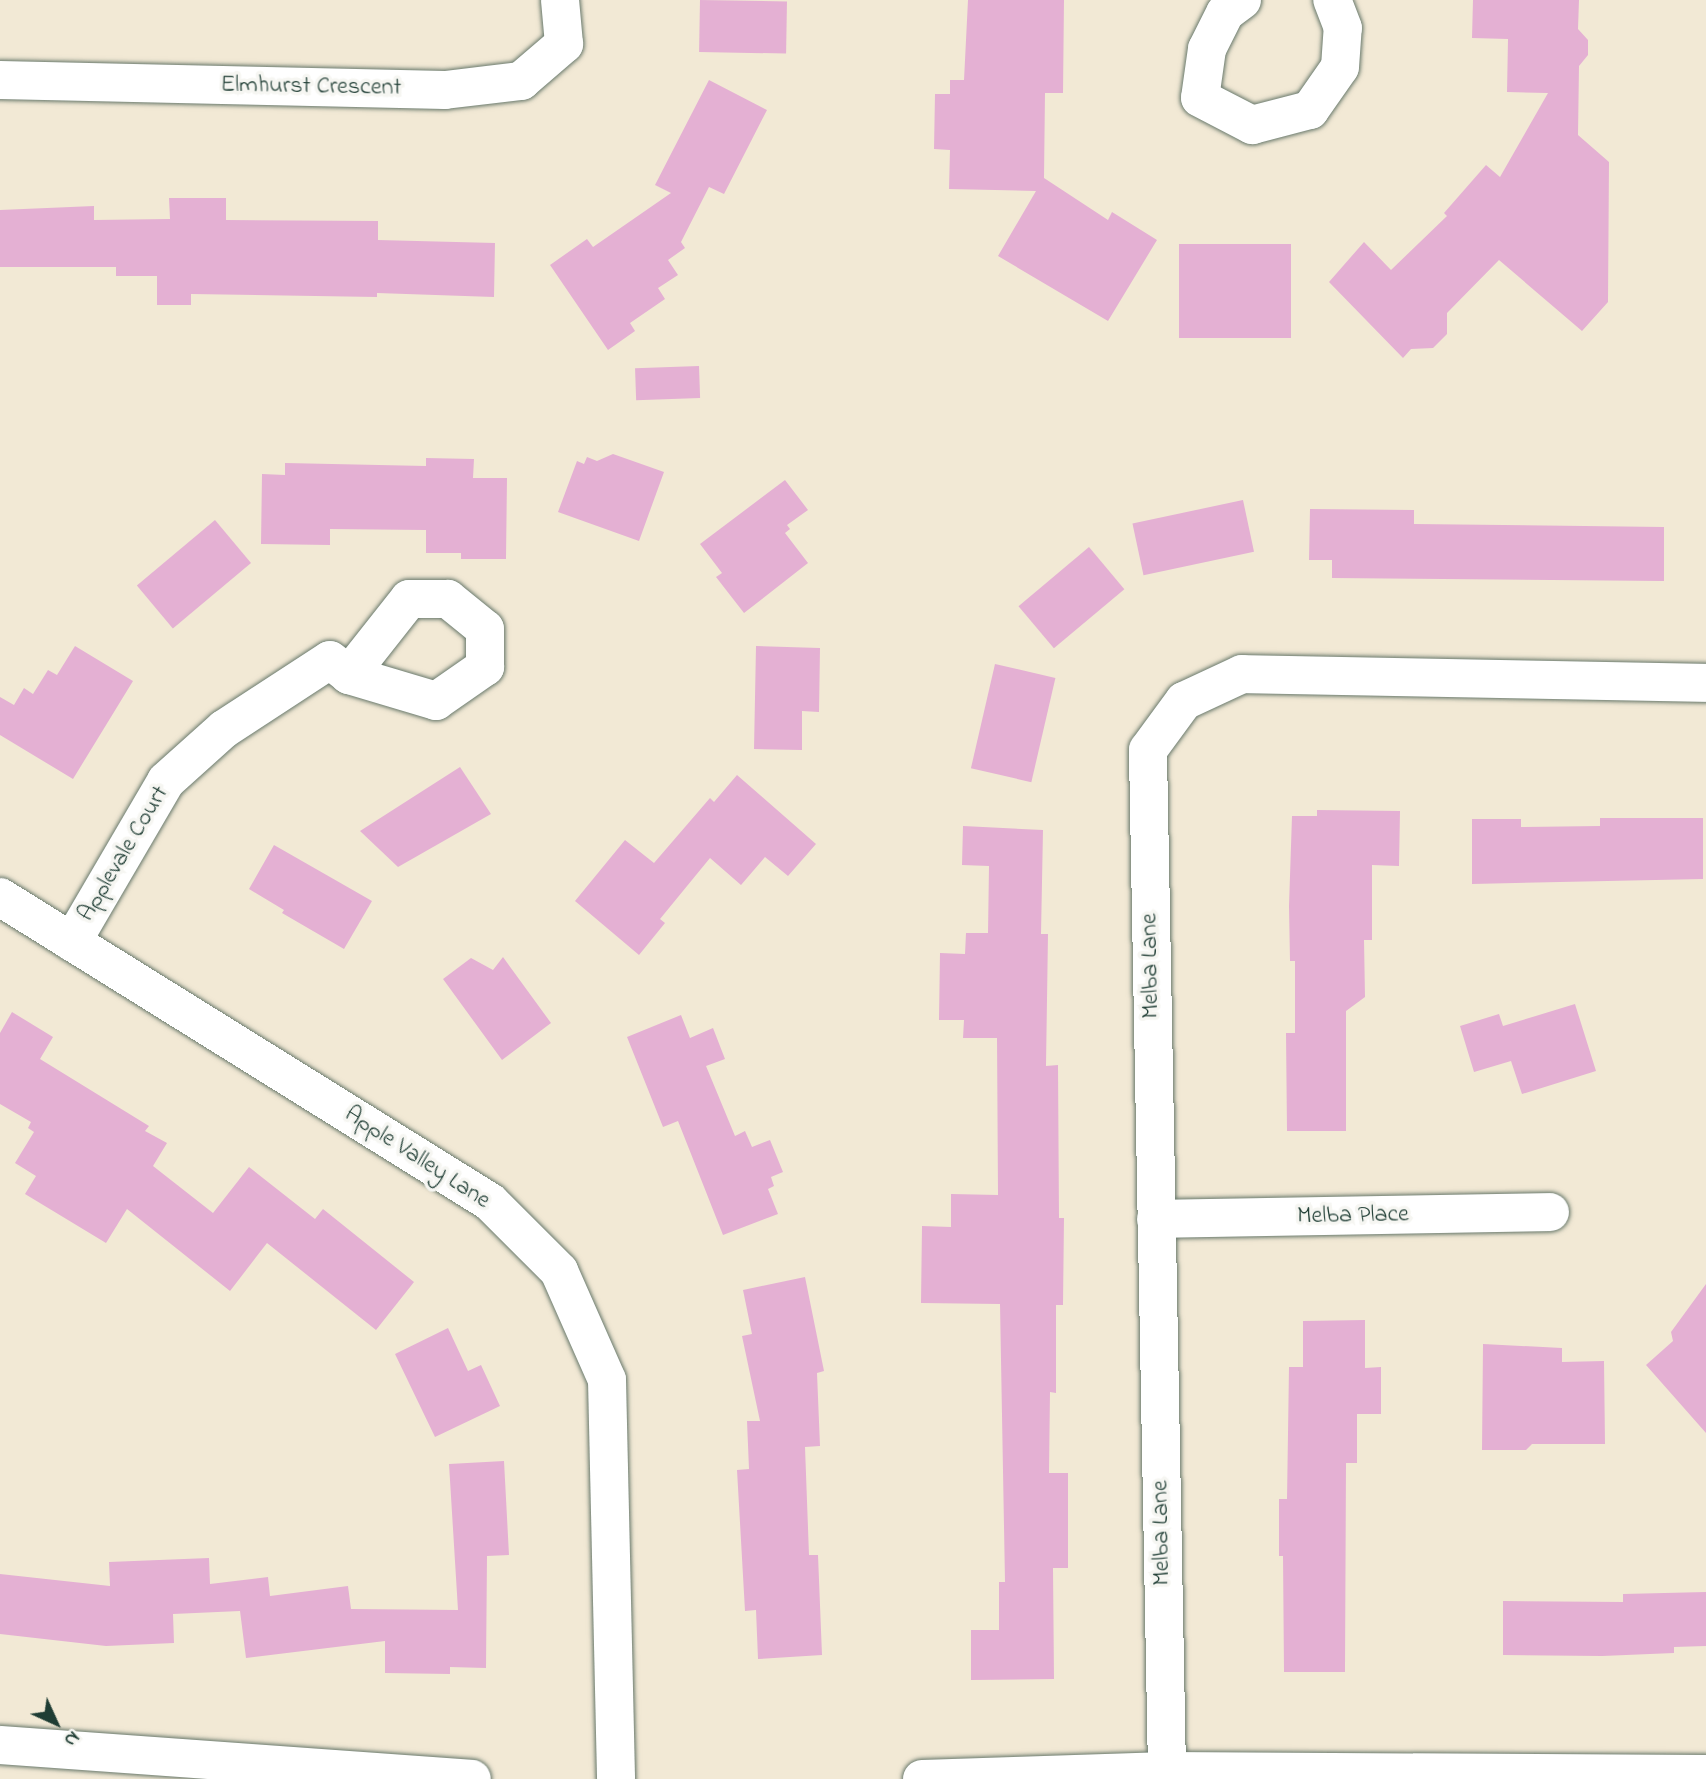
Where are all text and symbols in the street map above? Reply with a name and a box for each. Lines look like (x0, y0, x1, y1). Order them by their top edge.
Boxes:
street label: Elmhurst Crescent (220, 71, 402, 103)
street label: Applevale Court (72, 781, 176, 927)
street label: Melba Lane (1136, 913, 1166, 1019)
street label: Apple Valley Lane (339, 1100, 495, 1216)
street label: Melba Place (1297, 1201, 1409, 1231)
street label: Melba Lane (1147, 1480, 1177, 1586)
north arrow (21, 1688, 91, 1758)
text: N (57, 1724, 85, 1752)

